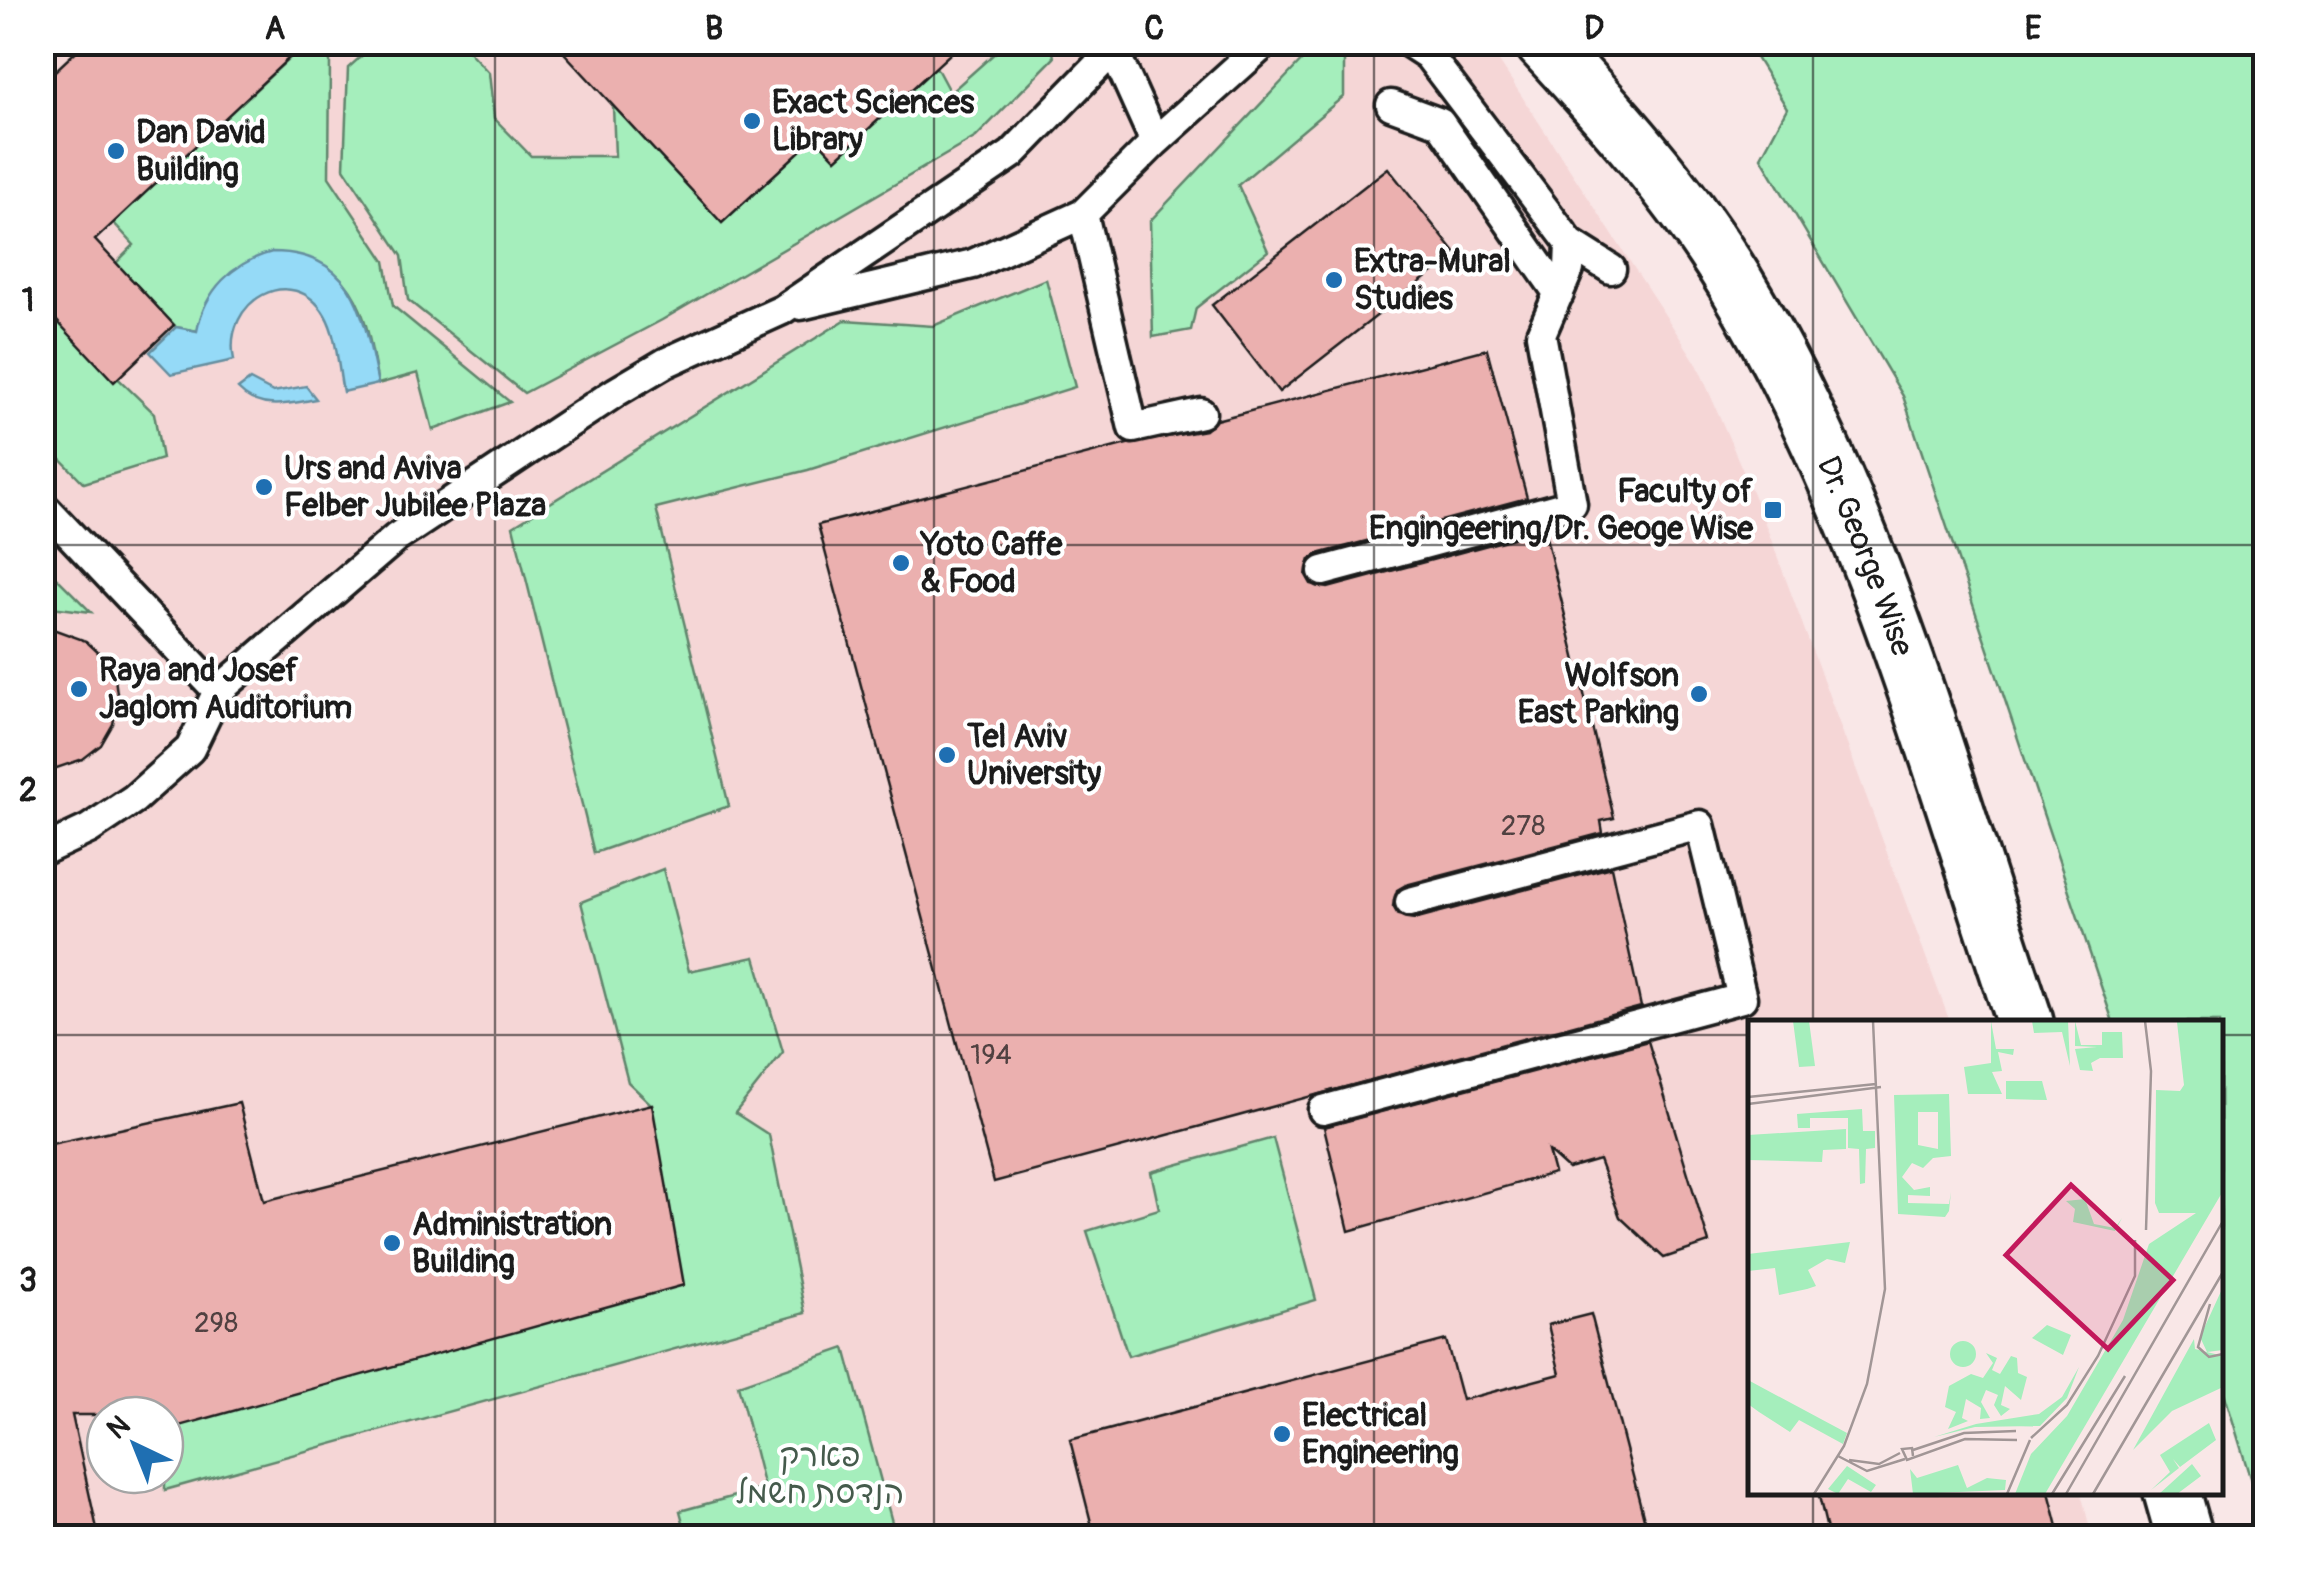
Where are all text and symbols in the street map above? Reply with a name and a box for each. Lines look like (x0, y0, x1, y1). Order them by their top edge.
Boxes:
text: A (265, 9, 286, 49)
text: B (705, 9, 723, 49)
text: C (1144, 9, 1164, 49)
text: D (1584, 9, 1604, 49)
text: E (2025, 9, 2042, 49)
place label: Exact Sciences Library (772, 83, 975, 160)
marker: Exact Sciences Library (741, 110, 763, 132)
place label: Dan David Building (136, 113, 266, 190)
marker: Dan David Building (105, 140, 127, 162)
place label: Extra-Mural Studies (1354, 242, 1511, 319)
marker: Extra-Mural Studies (1323, 269, 1345, 291)
text: 1 (22, 281, 34, 321)
place label: Urs and Aviva Felber Jubilee Plaza (284, 449, 546, 526)
street label: Dr. George Wise (1808, 450, 1922, 662)
place label: Faculty of Engingeering/Dr. Geoge Wise (1369, 472, 1754, 549)
marker: Urs and Aviva Felber Jubilee Plaza (253, 476, 275, 498)
marker: Faculty of Engingeering/Dr. Geoge Wise (1762, 499, 1784, 521)
place label: Yoto Caffe & Food (919, 525, 1063, 602)
marker: Yoto Caffe & Food (890, 552, 912, 574)
place label: Raya and Josef Jaglom Auditorium (99, 651, 352, 728)
place label: Wolfson East Parking (1518, 656, 1679, 733)
marker: Raya and Josef Jaglom Auditorium (68, 678, 90, 700)
marker: Wolfson East Parking (1688, 683, 1710, 705)
place label: Tel Aviv University (966, 717, 1101, 794)
marker: Tel Aviv University (936, 744, 958, 766)
text: 2 (19, 771, 37, 811)
house number: 278 (1501, 809, 1545, 844)
inset map (1748, 1020, 2223, 1495)
house number: 194 (970, 1038, 1012, 1073)
place label: Administration Building (412, 1205, 612, 1282)
marker: Administration Building (381, 1232, 403, 1254)
text: 3 (19, 1261, 37, 1301)
house number: 298 (194, 1306, 238, 1341)
north arrow (85, 1395, 185, 1495)
place label: Electrical Engineering (1302, 1396, 1459, 1473)
text: N (100, 1409, 138, 1447)
marker: Electrical Engineering (1271, 1423, 1293, 1445)
park label: פארק הנדסת חשמל (736, 1436, 904, 1513)

